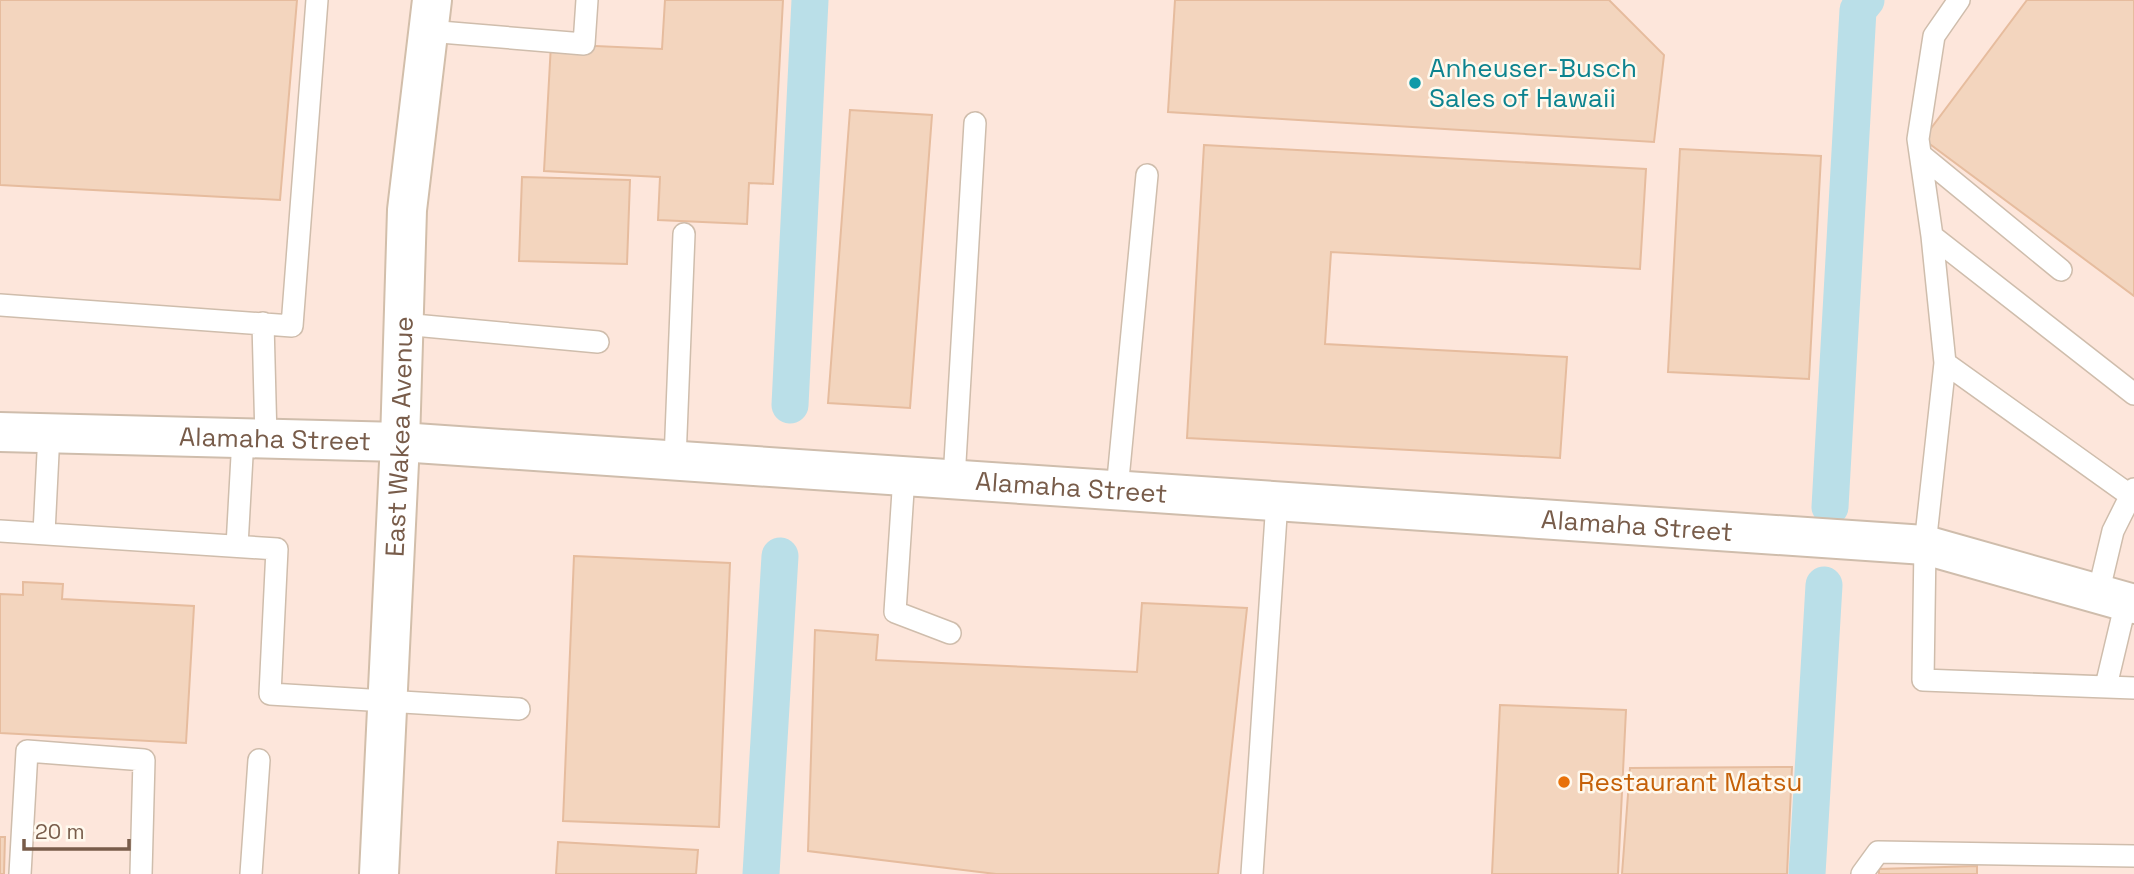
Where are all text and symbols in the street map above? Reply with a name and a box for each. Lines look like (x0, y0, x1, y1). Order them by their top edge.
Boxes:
place label: Anheuser-Busch Sales of Hawaii (1429, 51, 1637, 115)
marker: Anheuser-Busch Sales of Hawaii (1407, 75, 1423, 91)
street label: East Wakea Avenue (377, 316, 421, 558)
street label: Alamaha Street (178, 419, 371, 458)
street label: Alamaha Street (974, 464, 1168, 511)
street label: Alamaha Street (1540, 502, 1734, 549)
place label: Restaurant Matsu (1578, 765, 1802, 799)
marker: Restaurant Matsu (1556, 774, 1572, 790)
scale bar (24, 808, 130, 852)
text: 20 m (35, 818, 85, 845)

